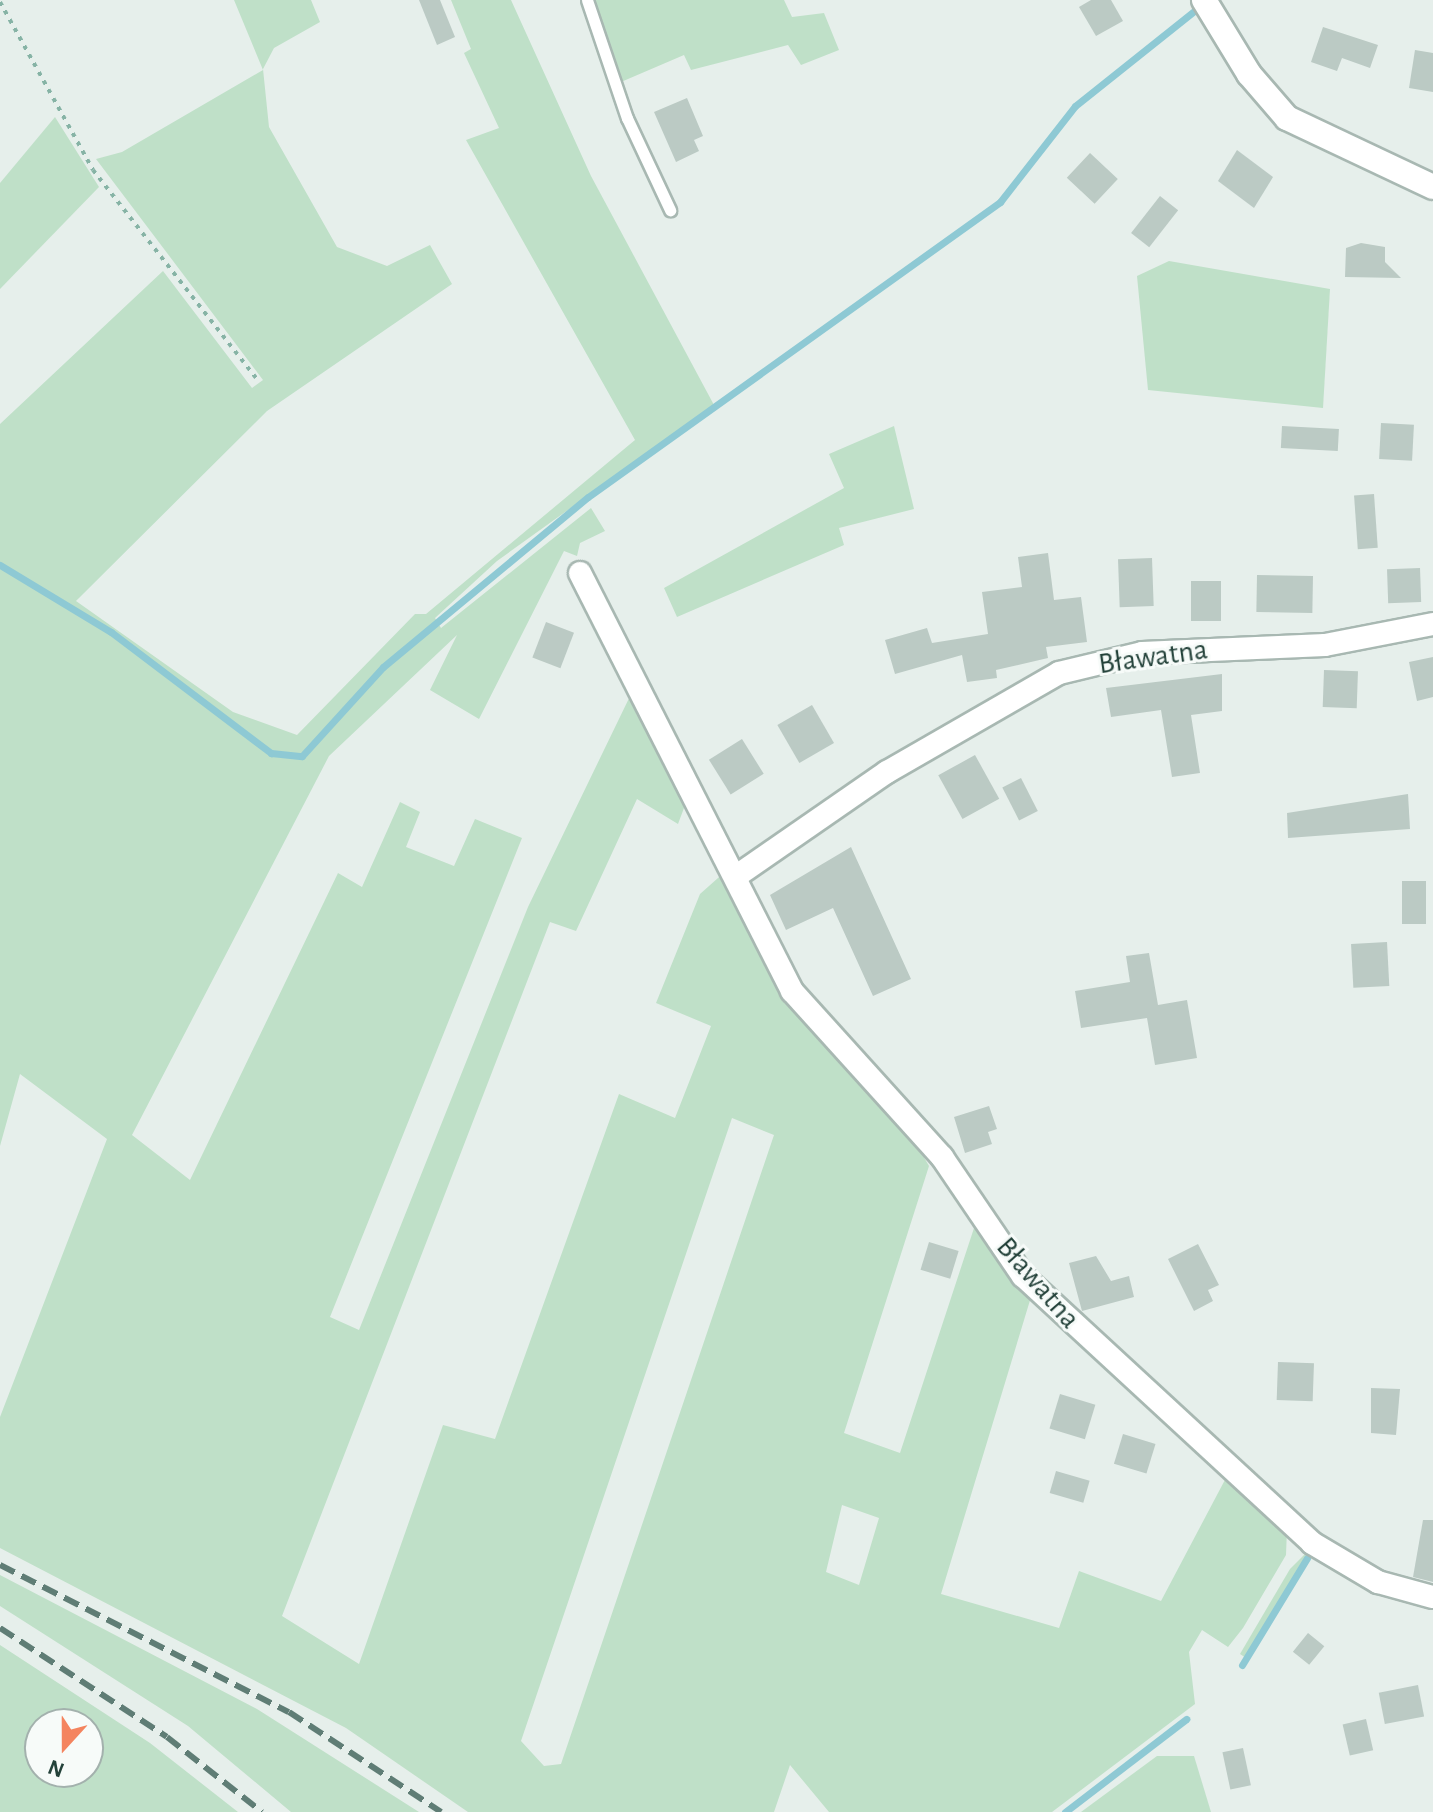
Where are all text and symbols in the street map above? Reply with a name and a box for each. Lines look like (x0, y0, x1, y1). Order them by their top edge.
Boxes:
street label: Bławatna (1096, 632, 1210, 682)
street label: Bławatna (988, 1230, 1088, 1336)
north arrow (24, 1708, 104, 1788)
text: N (45, 1756, 67, 1782)

